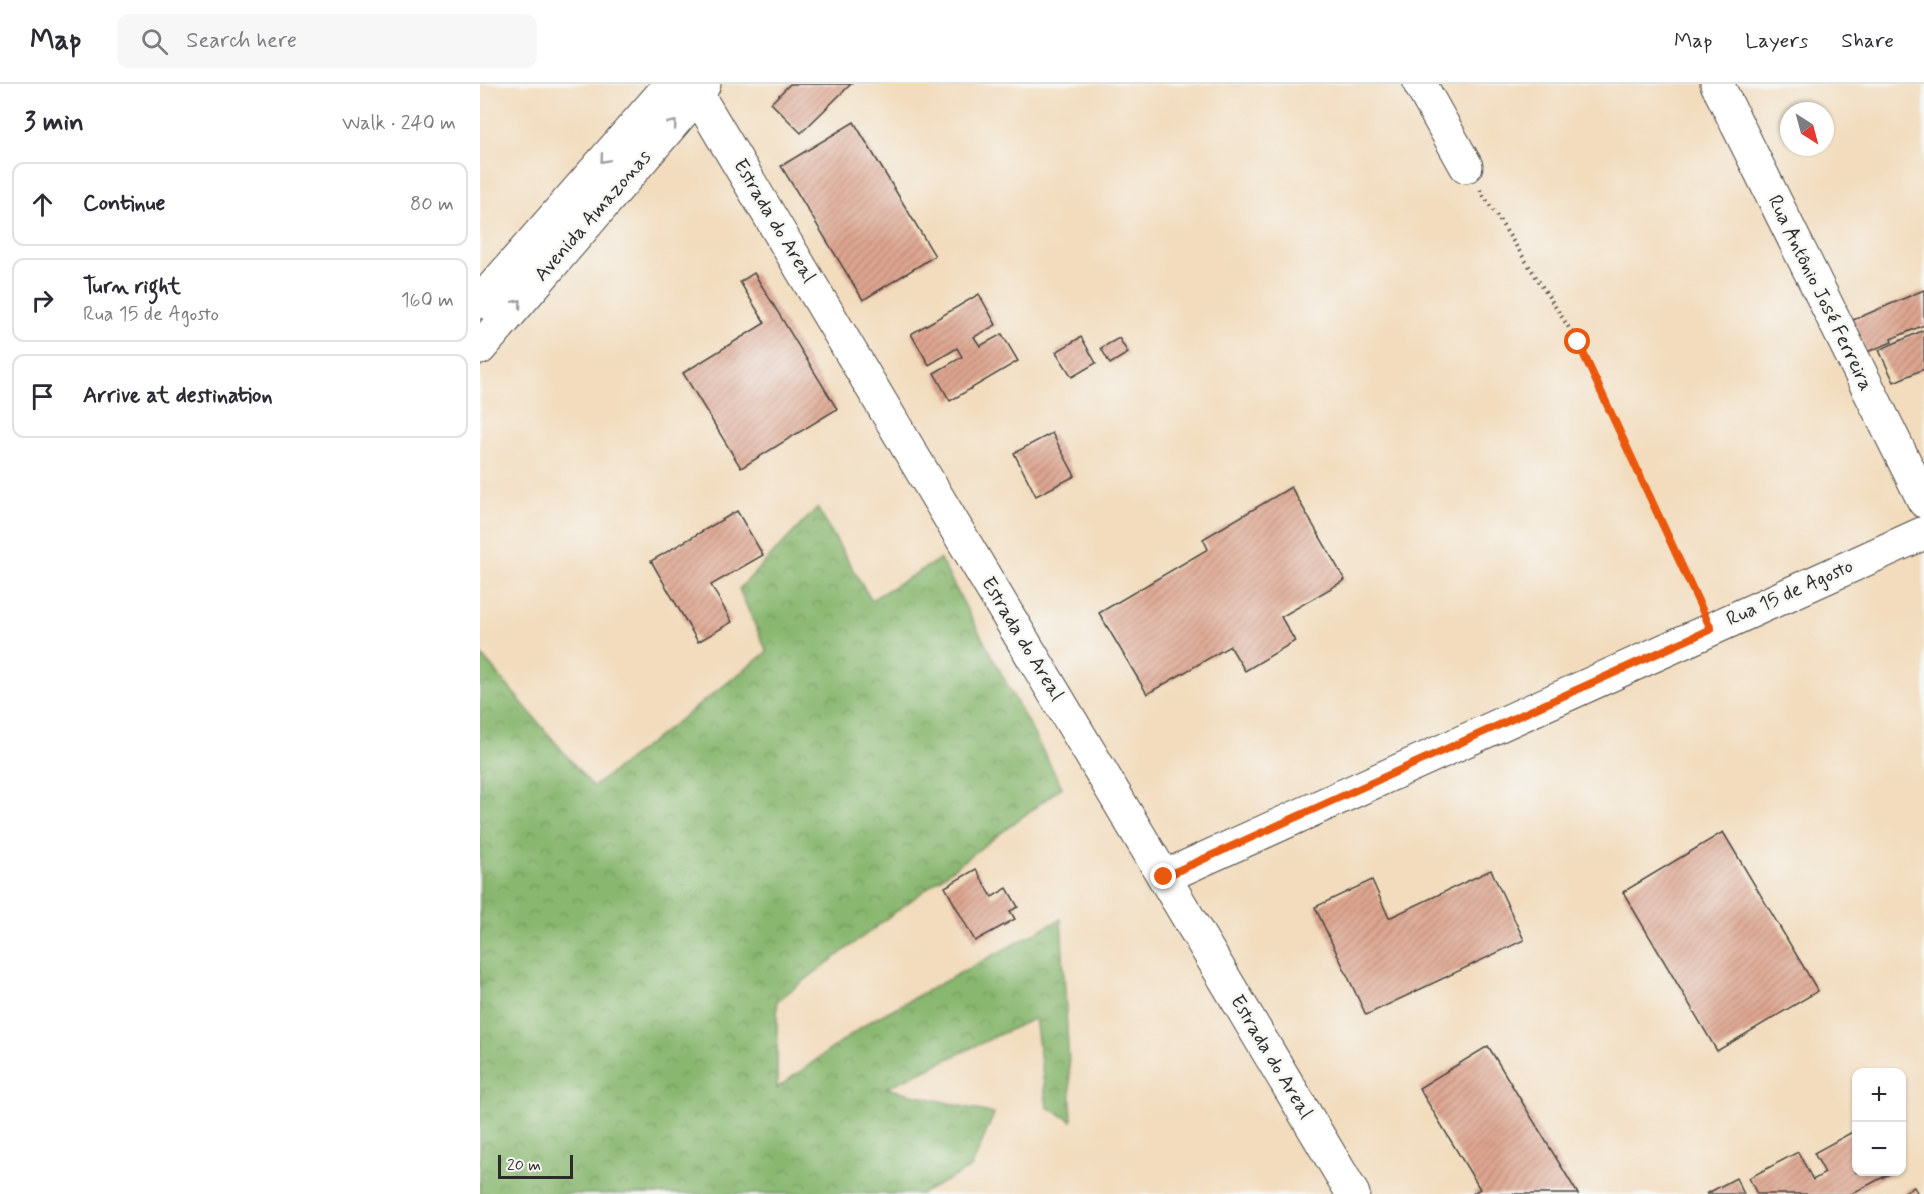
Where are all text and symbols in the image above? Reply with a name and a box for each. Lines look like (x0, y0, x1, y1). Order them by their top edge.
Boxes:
search box (117, 14, 537, 68)
text: Map (30, 23, 81, 60)
icon: search (138, 25, 171, 58)
text: Search here (186, 27, 297, 55)
text: Map (1674, 27, 1712, 55)
text: Layers (1745, 27, 1808, 55)
text: Share (1841, 27, 1894, 55)
north arrow (1780, 102, 1834, 156)
text: 3 min (24, 106, 84, 140)
text: Walk · 240 m (342, 110, 456, 137)
one-way arrow (666, 120, 677, 131)
street label: Avenida Amazonas (528, 144, 658, 288)
one-way arrow (600, 152, 611, 163)
street label: Estrada do Areal (726, 154, 822, 288)
icon: ahead (26, 188, 59, 221)
text: Continue (83, 190, 165, 218)
text: 80 m (410, 191, 454, 218)
street label: Rua Antônio José Ferreira (1761, 191, 1879, 395)
text: Turn right (83, 273, 181, 301)
icon: right (26, 284, 59, 317)
text: 160 m (401, 287, 454, 314)
one-way arrow (511, 299, 522, 310)
text: Rua 15 de Agosto (83, 301, 219, 328)
route start (1564, 328, 1590, 354)
icon: arrive (26, 380, 59, 413)
text: Arrive at destination (83, 382, 273, 410)
street label: Rua 15 de Agosto (1722, 553, 1858, 633)
street label: Estrada do Areal (974, 572, 1070, 706)
route end (1150, 863, 1176, 889)
street label: Estrada do Areal (1223, 990, 1319, 1124)
map controls (1852, 1068, 1906, 1176)
button: + (1852, 1068, 1906, 1122)
button: − (1852, 1122, 1906, 1176)
scale bar (498, 1152, 573, 1180)
text: 20 m (507, 1155, 541, 1176)

